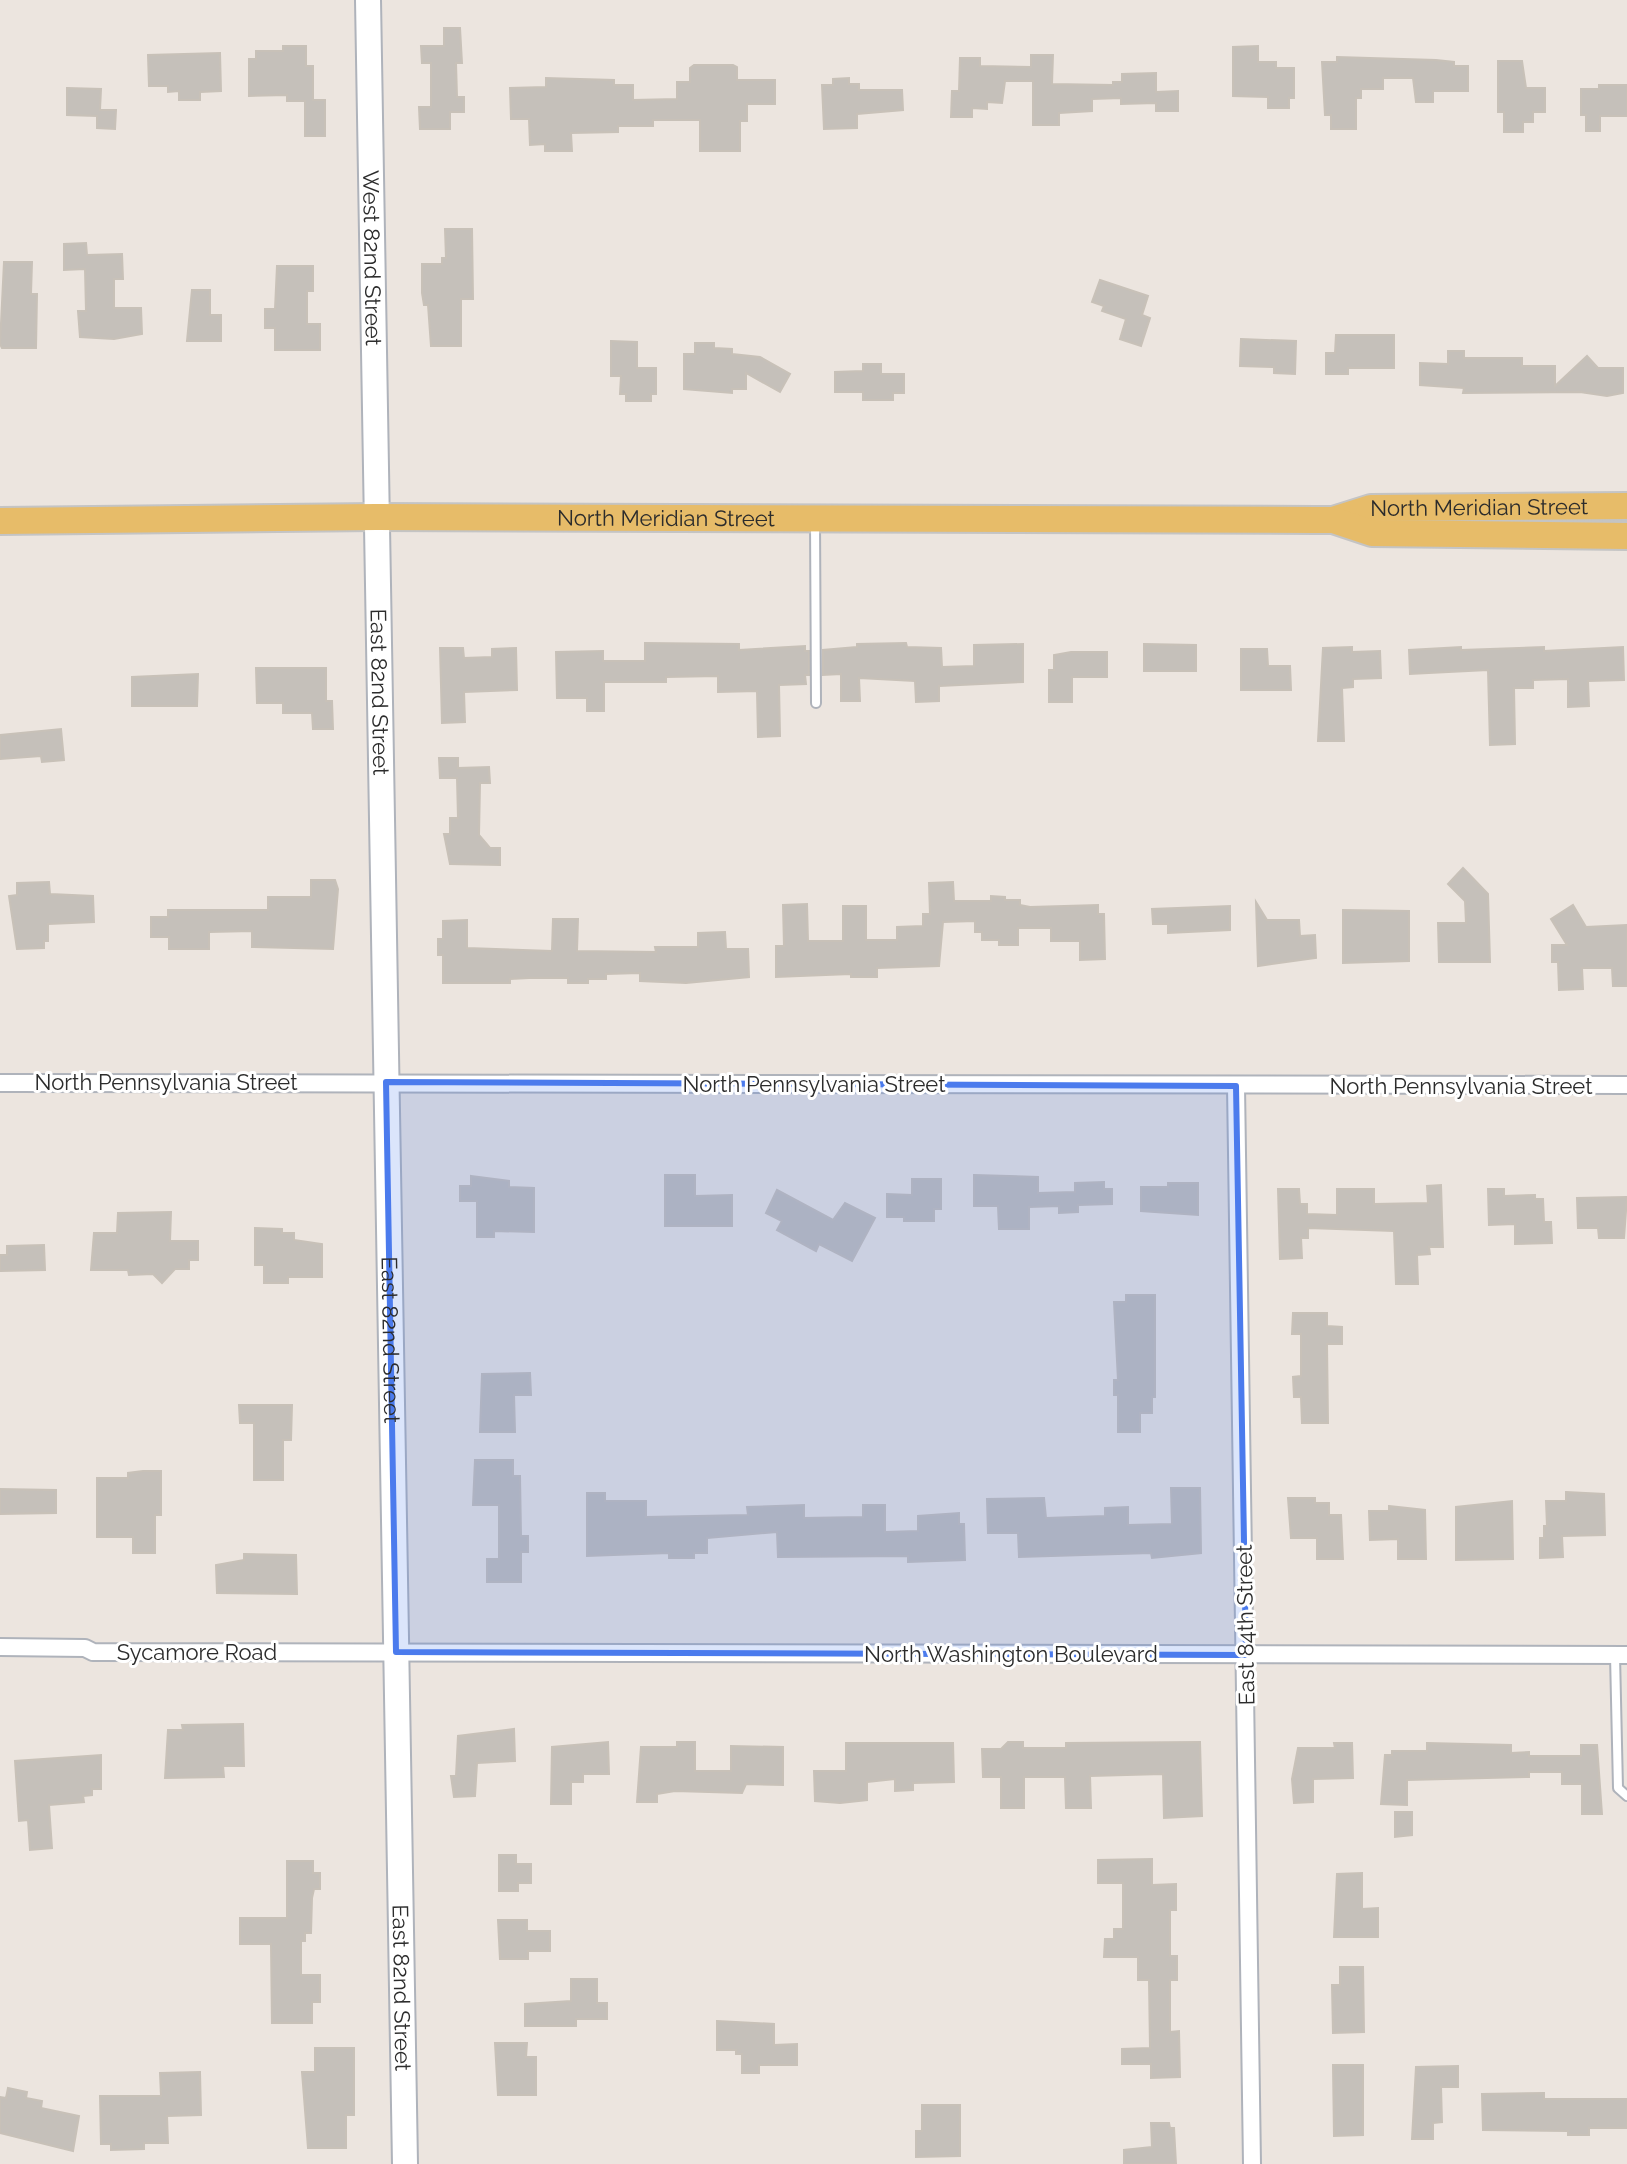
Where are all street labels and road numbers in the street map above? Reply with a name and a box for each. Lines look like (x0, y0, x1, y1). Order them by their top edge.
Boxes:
street label: West 82nd Street (358, 170, 387, 347)
street label: North Meridian Street (1370, 493, 1589, 521)
street label: North Meridian Street (557, 505, 776, 531)
street label: East 82nd Street (365, 608, 394, 776)
street label: North Pennsylvania Street (34, 1069, 298, 1095)
street label: North Pennsylvania Street (682, 1071, 946, 1097)
street label: North Pennsylvania Street (1329, 1073, 1593, 1099)
street label: East 82nd Street (376, 1256, 405, 1424)
street label: East 84th Street (1231, 1544, 1259, 1706)
street label: Sycamore Road (117, 1639, 277, 1665)
street label: North Washington Boulevard (864, 1641, 1158, 1667)
street label: East 82nd Street (388, 1904, 416, 2072)

